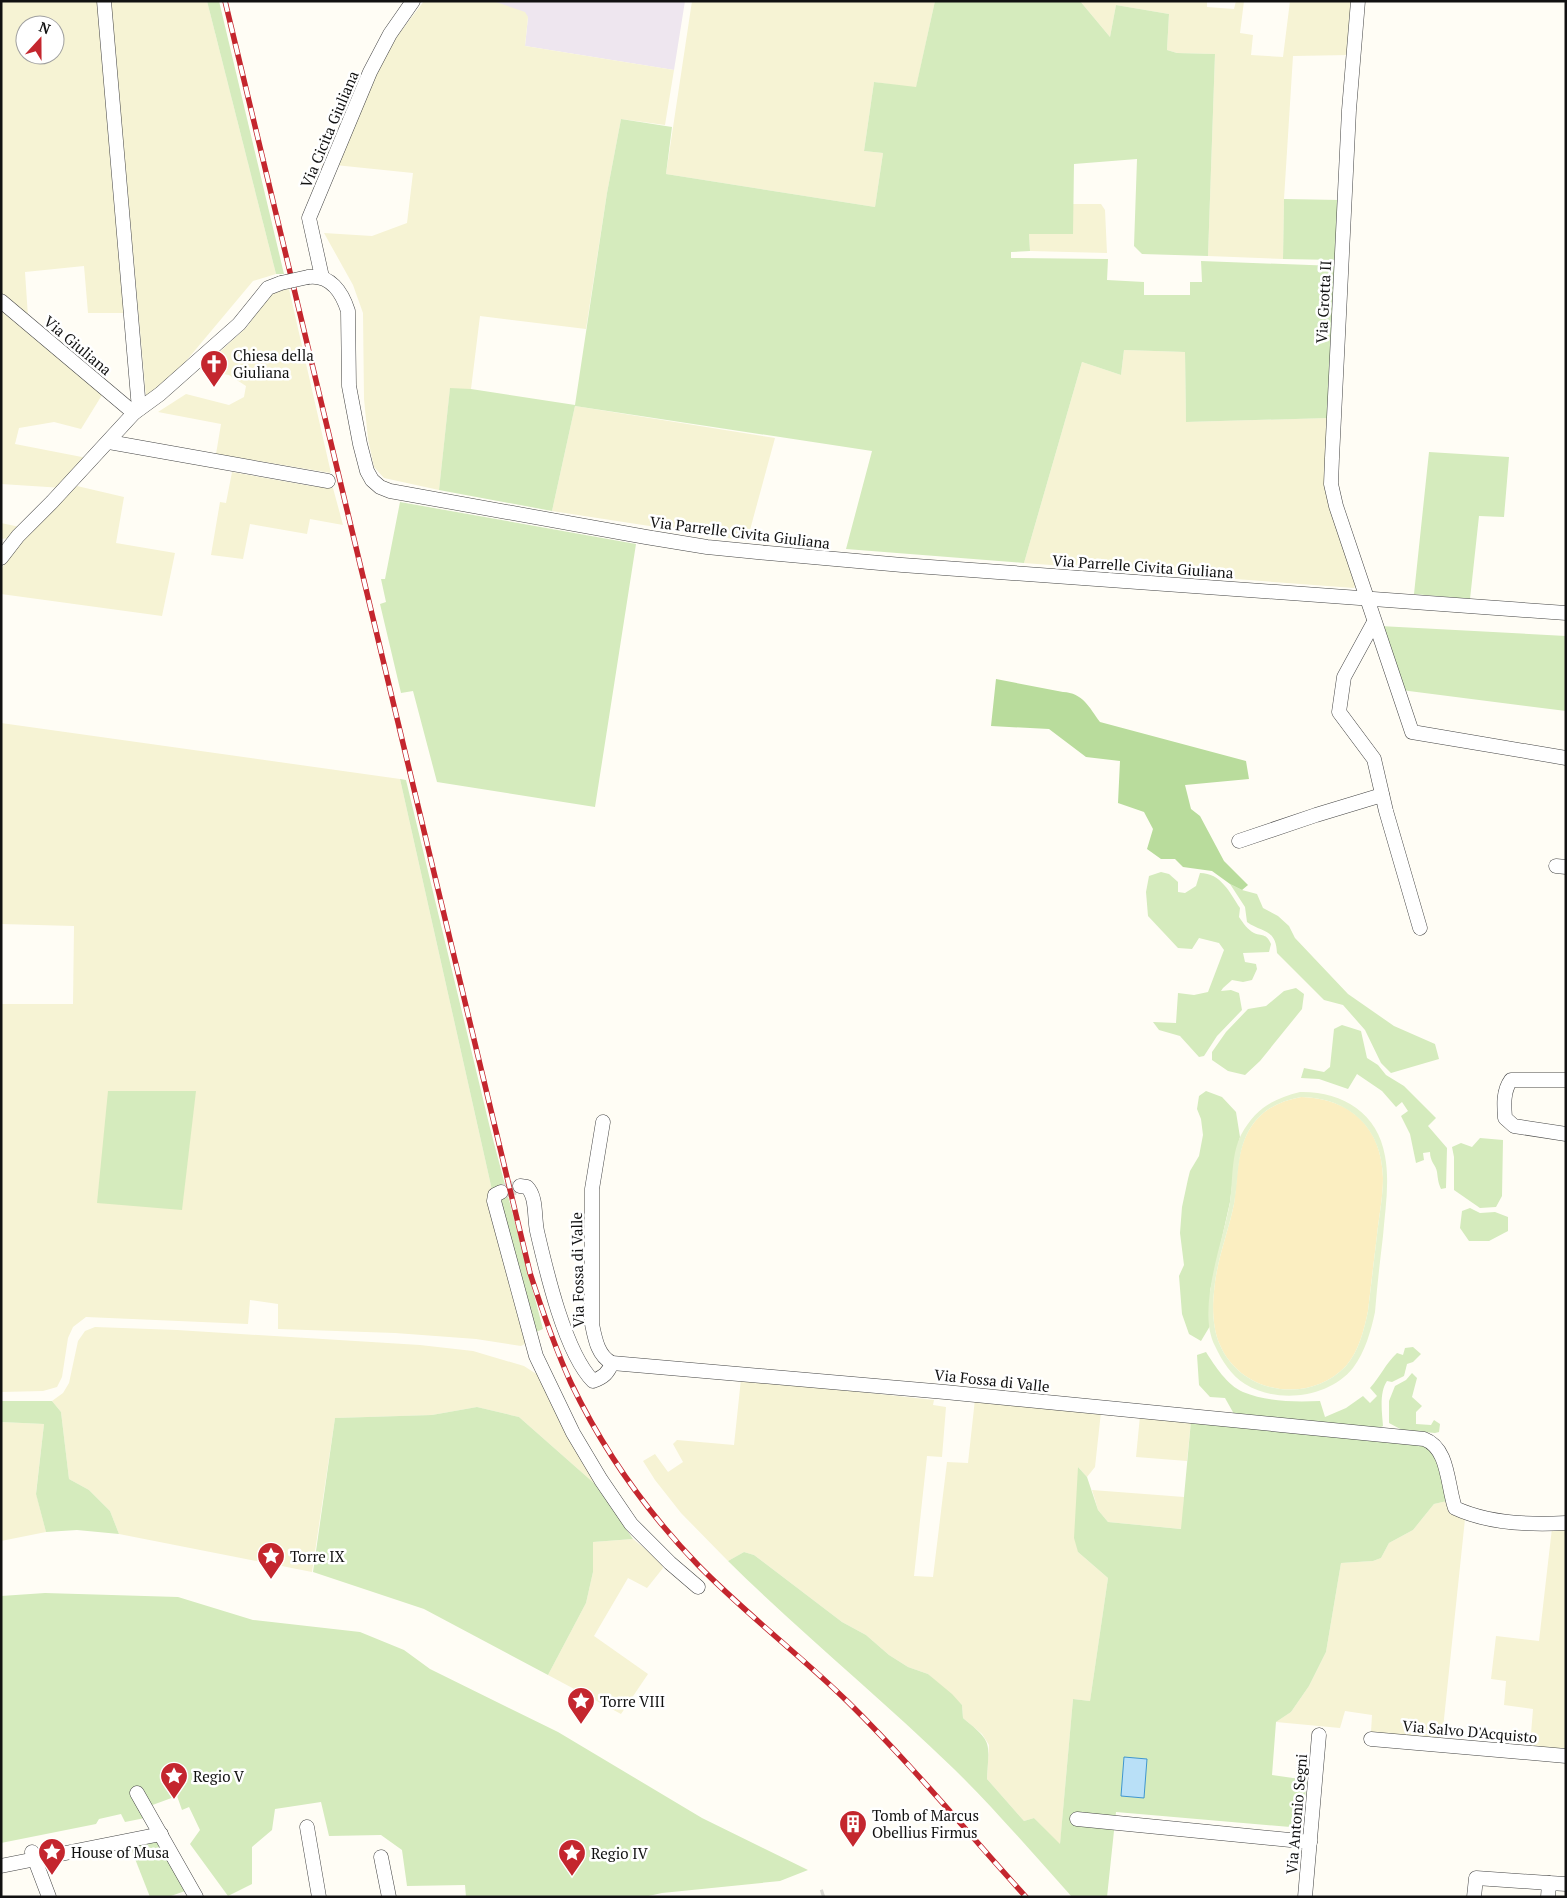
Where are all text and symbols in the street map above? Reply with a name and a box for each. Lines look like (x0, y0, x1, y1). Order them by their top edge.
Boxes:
north arrow (15, 15, 65, 65)
text: N (36, 17, 54, 38)
street label: Via Cicita Giuliana (295, 67, 363, 190)
street label: Via Grotta II (1311, 260, 1335, 344)
street label: Via Giuliana (40, 311, 116, 379)
place label: Chiesa della Giuliana (233, 345, 314, 382)
church icon: Chiesa della Giuliana (199, 349, 229, 388)
street label: Via Parrelle Civita Giuliana (649, 511, 832, 553)
street label: Via Parrelle Civita Giuliana (1052, 550, 1235, 582)
street label: Via Fossa di Valle (566, 1212, 588, 1328)
street label: Via Fossa di Valle (933, 1364, 1051, 1396)
place icon: Torre IX (256, 1541, 286, 1580)
place label: Torre IX (290, 1546, 345, 1566)
place icon: Torre VIII (566, 1686, 596, 1725)
place label: Torre VIII (600, 1691, 665, 1711)
street label: Via Salvo D'Acquisto (1402, 1715, 1538, 1747)
street label: Via Antonio Segni (1281, 1753, 1311, 1875)
place icon: Regio V (159, 1761, 189, 1800)
place label: Regio V (193, 1766, 245, 1786)
place label: Tomb of Marcus Obellius Firmus (872, 1805, 979, 1842)
building icon: Tomb of Marcus Obellius Firmus (838, 1809, 868, 1848)
place icon: House of Musa (37, 1837, 67, 1876)
place icon: Regio IV (557, 1838, 587, 1877)
place label: House of Musa (71, 1842, 170, 1862)
place label: Regio IV (591, 1843, 648, 1863)

